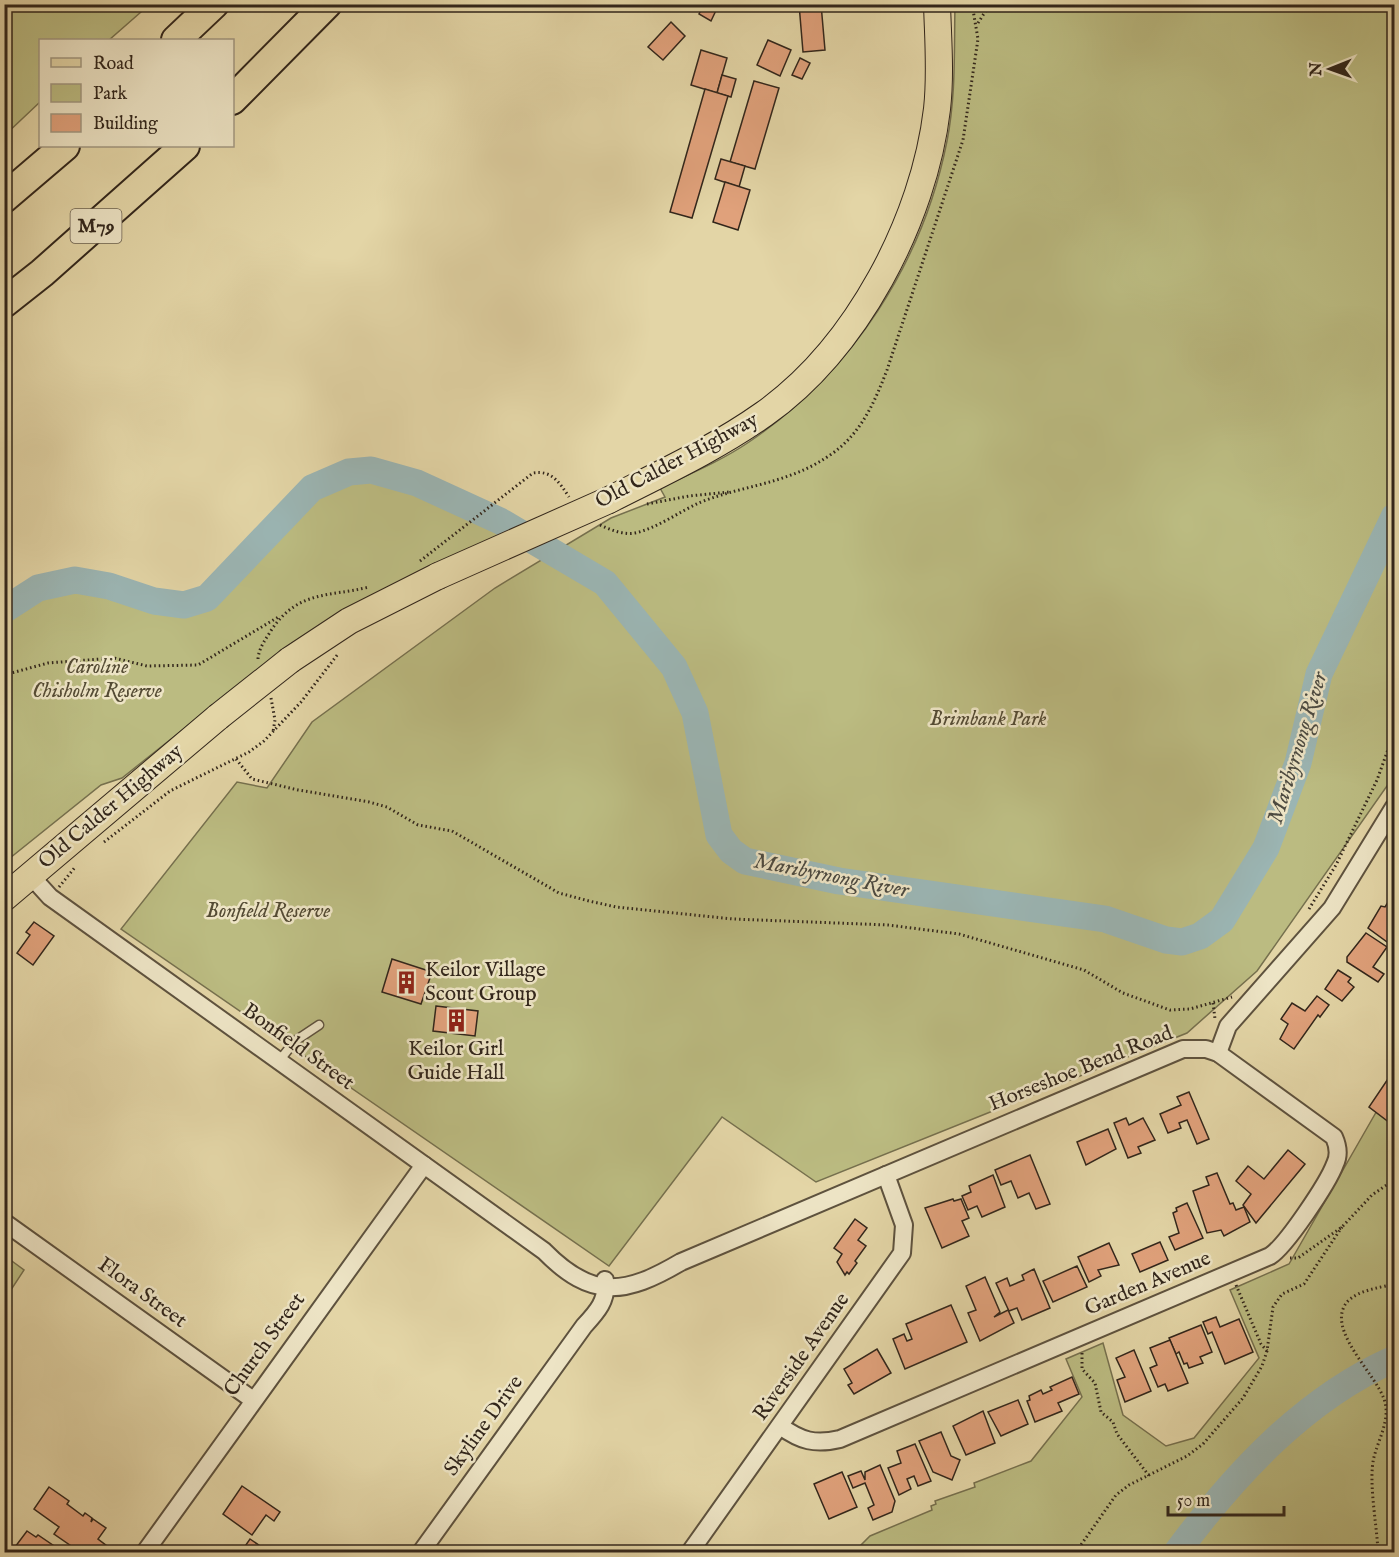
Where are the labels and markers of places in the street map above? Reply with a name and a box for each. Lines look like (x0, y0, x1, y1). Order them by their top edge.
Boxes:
place label: Keilor Village Scout Group (425, 957, 546, 1008)
building icon: Keilor Village Scout Group (394, 969, 420, 995)
building icon: Keilor Girl Guide Hall (443, 1008, 469, 1034)
place label: Keilor Girl Guide Hall (407, 1036, 505, 1087)

